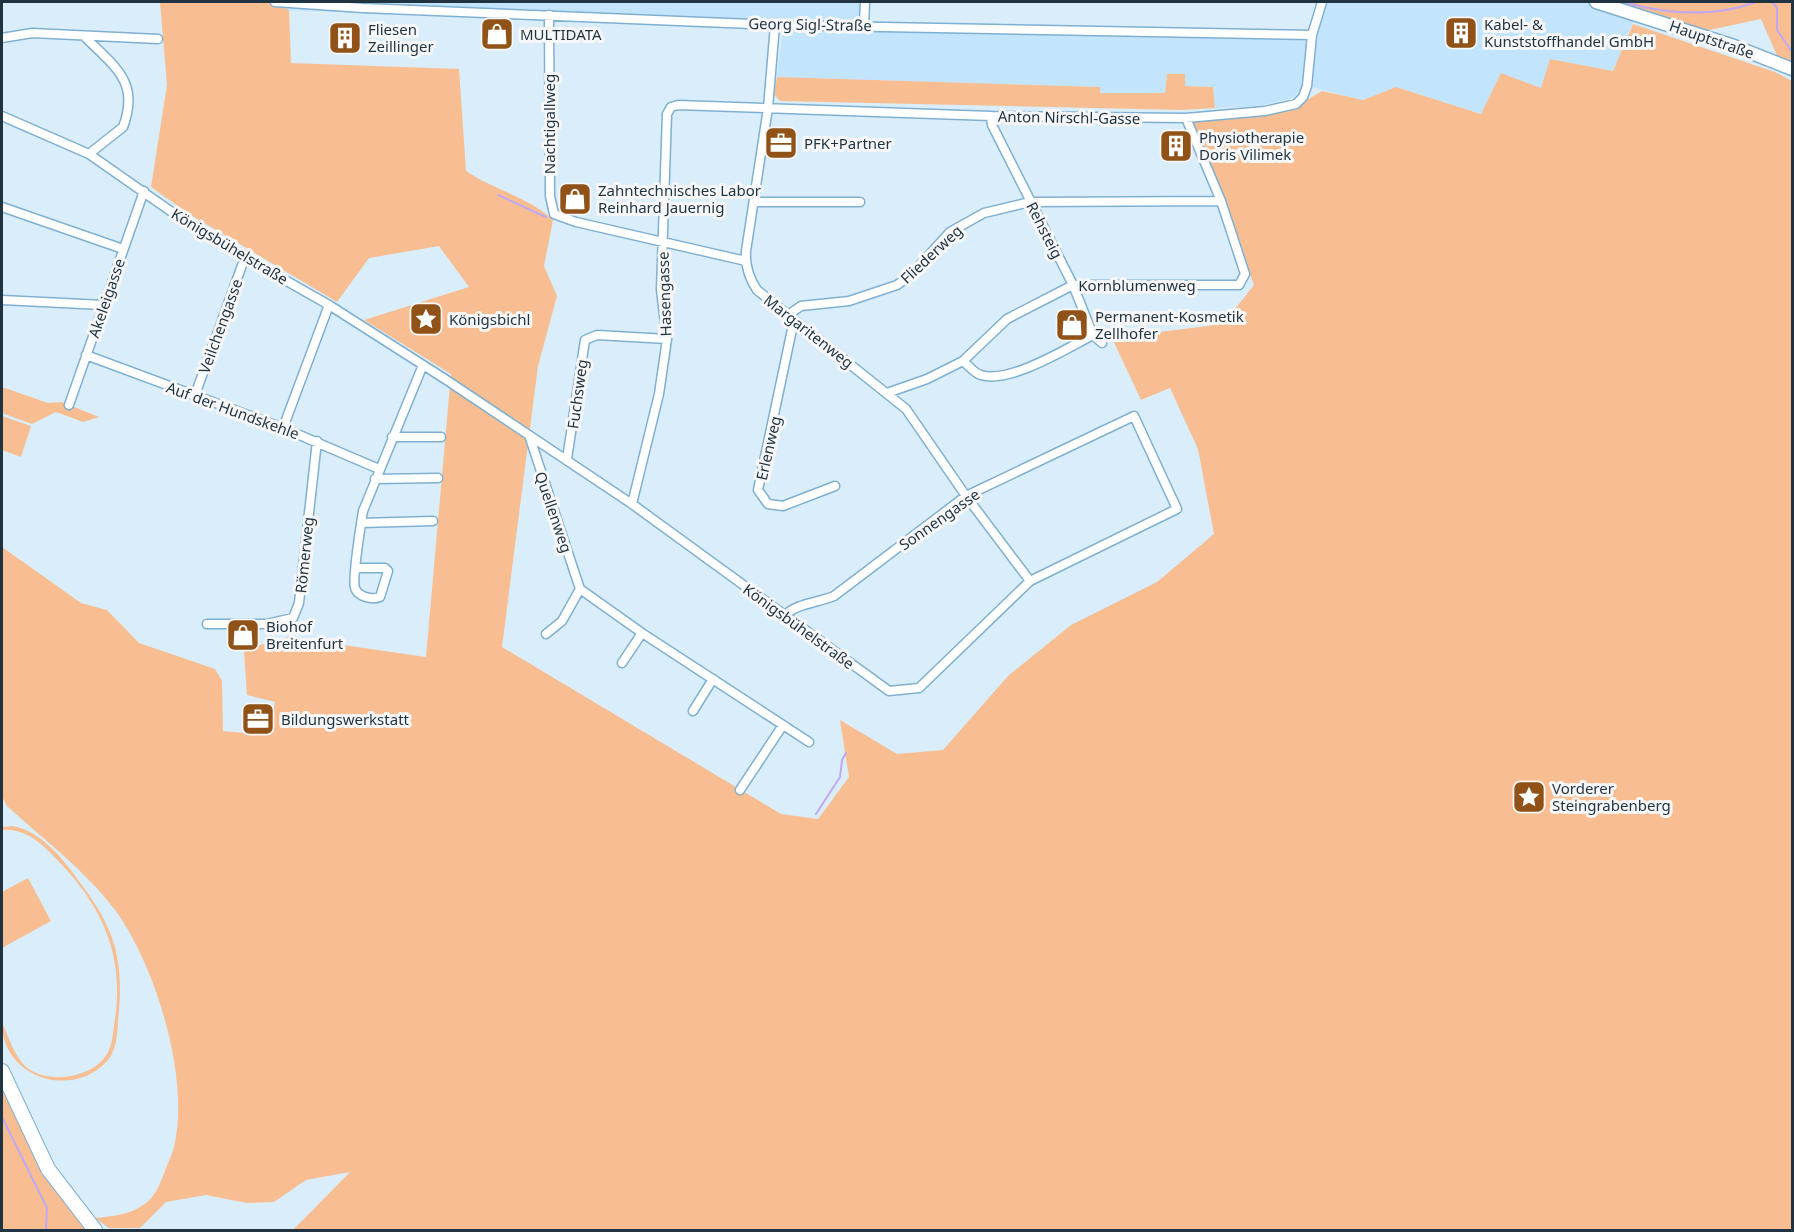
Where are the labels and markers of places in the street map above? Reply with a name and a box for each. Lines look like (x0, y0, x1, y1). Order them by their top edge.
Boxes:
place label: Kabel- & Kunststoffhandel GmbH (1484, 14, 1654, 51)
building icon: Kabel- & Kunststoffhandel GmbH (1443, 15, 1479, 51)
shop icon: MULTIDATA (479, 16, 515, 52)
place label: Fliesen Zeillinger (368, 19, 434, 56)
building icon: Fliesen Zeillinger (327, 20, 363, 56)
place label: MULTIDATA (520, 24, 602, 44)
office icon: PFK+Partner (763, 125, 799, 161)
place label: Physiotherapie Doris Vilimek (1199, 127, 1304, 164)
building icon: Physiotherapie Doris Vilimek (1158, 128, 1194, 164)
place label: PFK+Partner (804, 133, 892, 153)
place label: Zahntechnisches Labor Reinhard Jauernig (598, 180, 761, 217)
shop icon: Zahntechnisches Labor Reinhard Jauernig (557, 181, 593, 217)
place icon: Königsbichl (408, 301, 444, 337)
place label: Permanent-Kosmetik Zellhofer (1095, 306, 1244, 343)
shop icon: Permanent-Kosmetik Zellhofer (1054, 307, 1090, 343)
place label: Königsbichl (449, 309, 530, 329)
place label: Biohof Breitenfurt (266, 616, 344, 653)
shop icon: Biohof Breitenfurt (225, 617, 261, 653)
office icon: Bildungswerkstatt (240, 701, 276, 737)
place label: Bildungswerkstatt (281, 709, 410, 729)
place label: Vorderer Steingrabenberg (1552, 778, 1671, 815)
place icon: Vorderer Steingrabenberg (1511, 779, 1547, 815)

